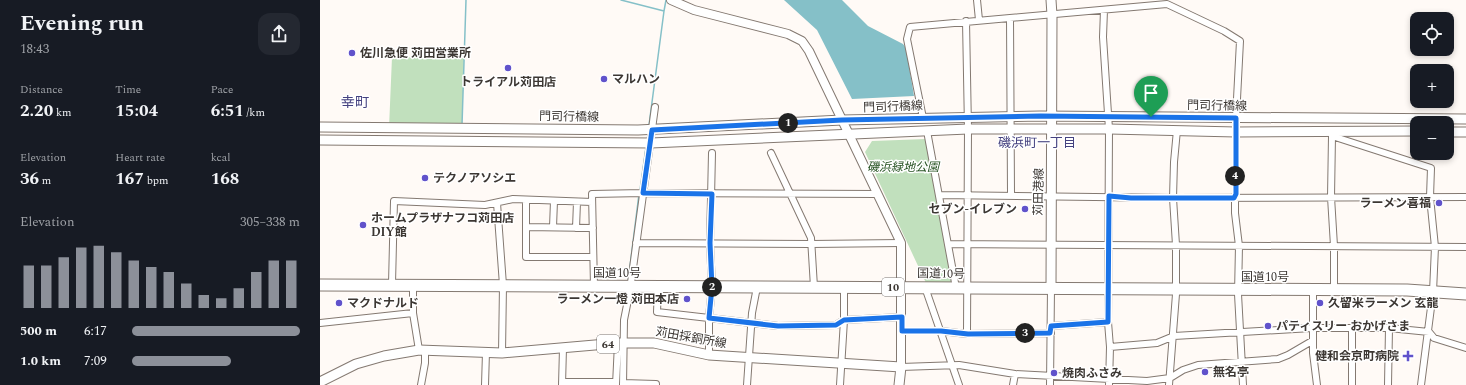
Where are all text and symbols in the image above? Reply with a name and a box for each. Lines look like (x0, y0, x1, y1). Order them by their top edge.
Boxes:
text: Evening run (20, 7, 144, 40)
map controls (1410, 12, 1454, 160)
button: locate (1410, 12, 1454, 56)
button: share (258, 13, 300, 55)
text: 18:43 (20, 39, 49, 59)
place label: 佐川急便 苅田営業所 (360, 44, 471, 63)
marker: 佐川急便 苅田営業所 (347, 48, 357, 58)
marker: トライアル苅田店 (503, 63, 513, 73)
button: + (1410, 64, 1454, 108)
place label: マルハン (612, 70, 660, 89)
place label: トライアル苅田店 (460, 73, 556, 92)
marker: マルハン (599, 74, 609, 84)
pin (1134, 76, 1168, 117)
text: Distance (20, 81, 63, 98)
text: Time (115, 81, 141, 98)
text: Pace (211, 81, 233, 98)
icon: arrive (1140, 82, 1162, 104)
district label: 幸町 (341, 92, 369, 113)
street label: 門司行橋線 (863, 96, 923, 118)
street label: 門司行橋線 (1187, 96, 1247, 116)
text: 2.20 (20, 98, 53, 124)
text: 15:04 (115, 98, 158, 124)
text: 6:51 (211, 98, 244, 124)
text: km (53, 104, 72, 121)
text: /km (244, 104, 265, 121)
street label: 門司行橋線 (539, 107, 599, 127)
pin: 1 (778, 113, 798, 133)
text: 1 (785, 114, 791, 131)
button: − (1410, 116, 1454, 160)
district label: 磯浜町一丁目 (998, 133, 1076, 153)
text: Elevation (20, 149, 66, 166)
text: Heart rate (115, 149, 165, 166)
text: kcal (211, 149, 230, 166)
park label: 磯浜緑地公園 (867, 158, 941, 177)
text: 36 (20, 166, 39, 192)
text: 167 (115, 166, 144, 192)
text: 168 (211, 166, 239, 192)
pin: 4 (1225, 166, 1245, 186)
text: 4 (1232, 167, 1238, 184)
street label: 苅田港線 (1029, 168, 1049, 216)
place label: テクノアソシエ (433, 169, 516, 188)
text: m (39, 172, 51, 189)
text: bpm (144, 172, 169, 189)
marker: テクノアソシエ (420, 173, 430, 183)
place label: ラーメン喜福 (1359, 194, 1431, 213)
marker: ラーメン喜福 (1434, 198, 1444, 208)
place label: セブン-イレブン (929, 200, 1017, 219)
marker: セブン-イレブン (1020, 204, 1030, 214)
place label: ホームプラザナフコ苅田店 DIY館 (371, 209, 514, 242)
text: Elevation (20, 212, 74, 232)
text: 305–338 m (240, 212, 300, 232)
marker: ホームプラザナフコ苅田店 DIY館 (358, 220, 368, 230)
street label: 国道10号 (593, 264, 641, 283)
street label: 国道10号 (917, 264, 965, 284)
street label: 国道10号 (1241, 268, 1289, 287)
pin: 2 (702, 277, 722, 297)
text: 2 (709, 278, 715, 295)
road number: 10 (882, 278, 904, 296)
place label: ラーメン一燈 苅田本店 (556, 290, 679, 309)
place label: マクドナルド (347, 294, 419, 313)
marker: ラーメン一燈 苅田本店 (682, 294, 692, 304)
place label: 久留米ラーメン 玄龍 (1328, 294, 1439, 313)
marker: マクドナルド (334, 298, 344, 308)
marker: 久留米ラーメン 玄龍 (1315, 298, 1325, 308)
place label: パティスリー おかげさま (1276, 317, 1410, 336)
text: 500 m (20, 321, 57, 341)
text: 6:17 (84, 321, 107, 341)
marker: パティスリー おかげさま (1263, 321, 1273, 331)
street label: 苅田採銅所線 (654, 322, 728, 354)
pin: 3 (1015, 323, 1035, 343)
text: 3 (1022, 324, 1028, 341)
road number: 64 (597, 335, 619, 353)
place label: 健和会京町病院 (1315, 347, 1399, 366)
marker: 健和会京町病院 (1402, 350, 1414, 362)
text: 1.0 km (20, 351, 61, 371)
text: 7:09 (84, 351, 107, 371)
place label: 無名亭 (1213, 363, 1249, 382)
place label: 焼肉ふさみ (1062, 364, 1122, 383)
marker: 無名亭 (1200, 367, 1210, 377)
marker: 焼肉ふさみ (1049, 368, 1059, 378)

